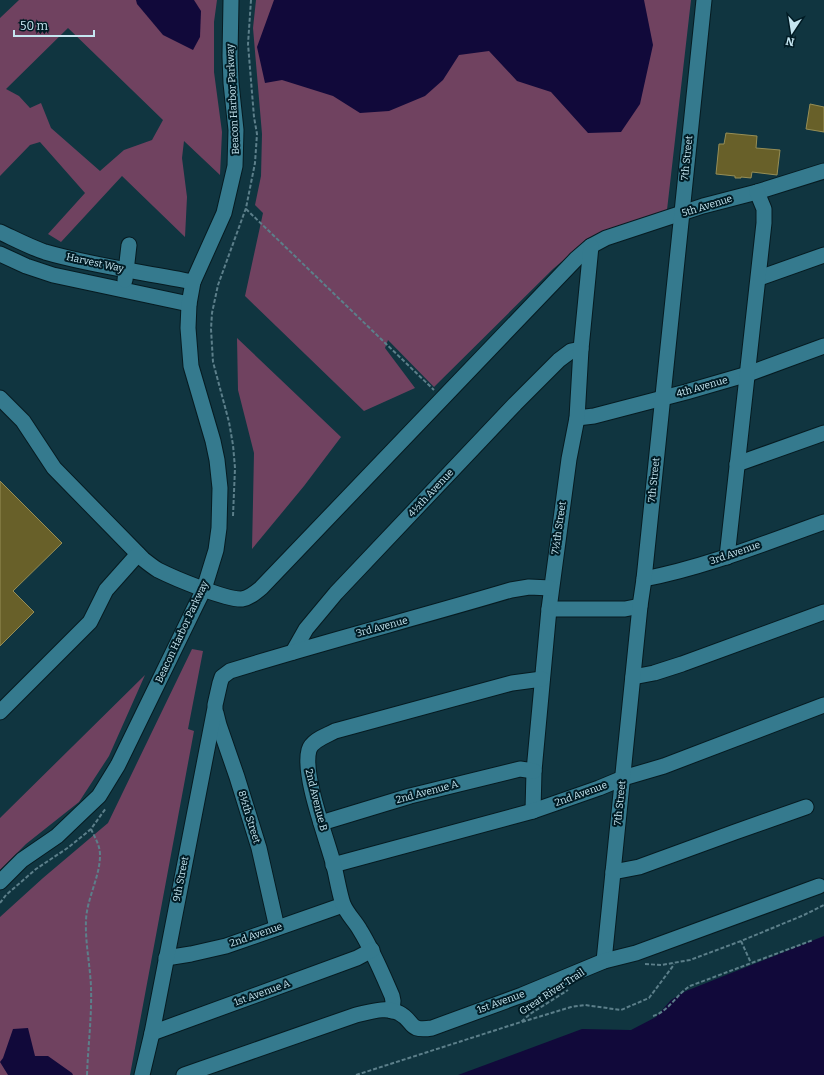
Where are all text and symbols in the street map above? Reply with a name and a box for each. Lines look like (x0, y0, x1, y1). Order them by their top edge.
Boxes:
scale bar (14, 12, 94, 38)
north arrow (772, 12, 812, 52)
text: 50 m (20, 19, 49, 33)
text: N (784, 34, 796, 49)
street label: Beacon Harbor Parkway (224, 43, 242, 155)
street label: 7th Street (679, 135, 695, 181)
street label: 5th Avenue (680, 193, 734, 219)
street label: Harvest Way (65, 251, 126, 275)
street label: 4th Avenue (675, 374, 729, 400)
street label: 7th Street (646, 457, 662, 503)
street label: 4½th Avenue (406, 466, 456, 520)
street label: 7½th Street (549, 500, 569, 555)
street label: 3rd Avenue (708, 539, 762, 567)
street label: Beacon Harbor Parkway (153, 579, 211, 685)
street label: 3rd Avenue (355, 614, 409, 640)
street label: 2nd Avenue B (303, 768, 329, 832)
street label: 2nd Avenue A (395, 778, 460, 806)
street label: 2nd Avenue (553, 779, 609, 809)
street label: 7th Street (612, 780, 628, 826)
street label: 8½th Street (235, 789, 263, 845)
street label: 9th Street (171, 855, 191, 903)
street label: 2nd Avenue (228, 920, 284, 950)
street label: Great River Trail (517, 966, 587, 1018)
street label: 1st Avenue A (232, 977, 292, 1009)
street label: 1st Avenue (476, 988, 526, 1016)

